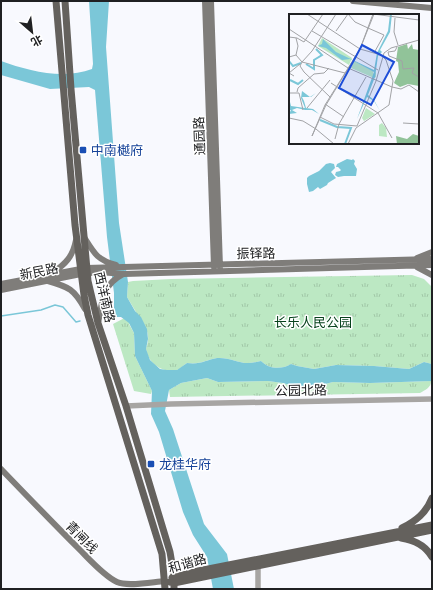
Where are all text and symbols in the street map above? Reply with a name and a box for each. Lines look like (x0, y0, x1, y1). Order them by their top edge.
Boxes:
north arrow (12, 12, 52, 52)
inset map (289, 14, 419, 144)
text: 北 (29, 32, 45, 50)
street label: 通园路 (190, 116, 209, 156)
place label: 中南樾府 (91, 142, 143, 159)
marker: 中南樾府 (78, 145, 88, 155)
street label: 振铎路 (236, 245, 276, 262)
street label: 新民路 (18, 259, 60, 284)
street label: 西洋南路 (90, 270, 119, 324)
park label: 长乐人民公园 (274, 314, 352, 331)
street label: 公园北路 (275, 382, 327, 399)
place label: 龙桂华府 (159, 456, 211, 473)
marker: 龙桂华府 (146, 459, 156, 469)
street label: 青闸线 (62, 518, 101, 557)
street label: 和谐路 (166, 550, 208, 577)

